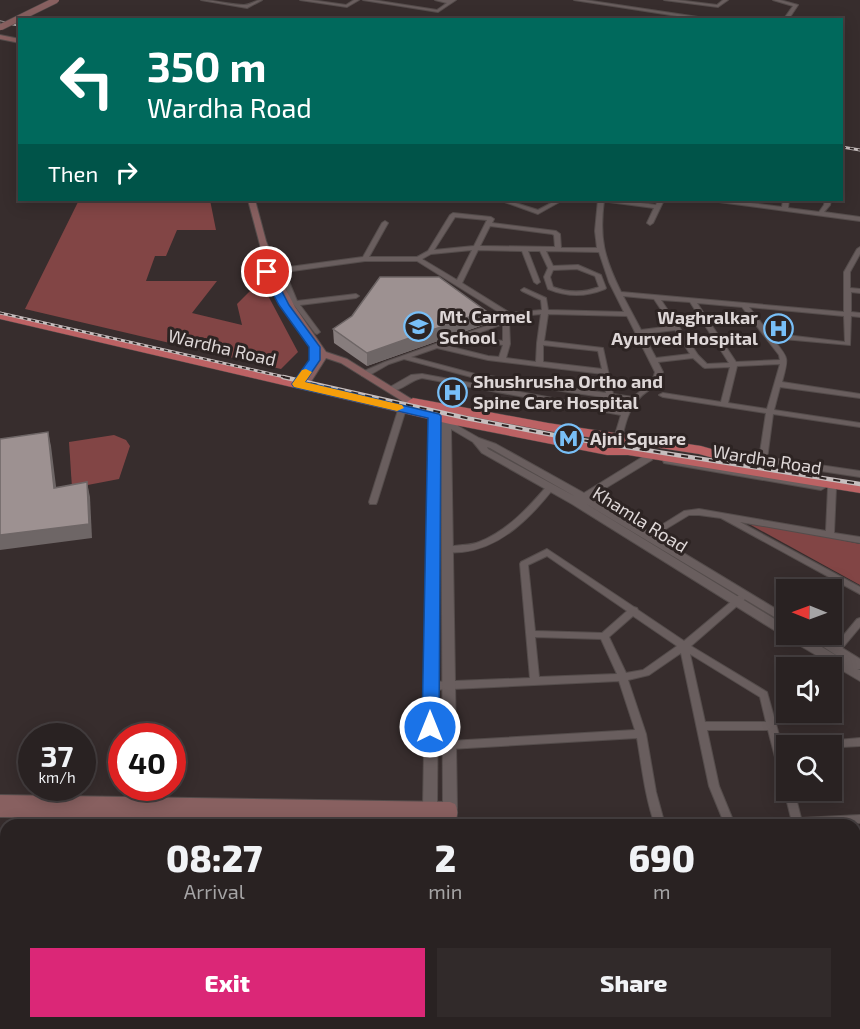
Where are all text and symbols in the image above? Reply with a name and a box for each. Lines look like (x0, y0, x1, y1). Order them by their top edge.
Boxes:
text: 350 m (147, 40, 267, 90)
icon: left (48, 42, 126, 120)
text: Wardha Road (147, 91, 312, 123)
icon: right (110, 156, 143, 189)
text: Then (48, 160, 98, 186)
pin (241, 246, 292, 297)
icon: arrive (250, 255, 283, 288)
place label: Mt. Carmel School (439, 305, 532, 348)
place label: Waghralkar Ayurved Hospital (611, 306, 758, 349)
school or university icon: Mt. Carmel School (402, 311, 434, 343)
hospital icon: Waghralkar Ayurved Hospital (763, 312, 795, 344)
street label: Wardha Road (166, 324, 278, 370)
place label: Shushrusha Ortho and Spine Care Hospital (473, 370, 663, 413)
hospital icon: Shushrusha Ortho and Spine Care Hospital (436, 376, 468, 408)
metro station icon: Ajni Square (553, 423, 585, 455)
place label: Ajni Square (590, 427, 686, 449)
street label: Wardha Road (711, 440, 823, 478)
street label: Khamla Road (589, 481, 692, 557)
north arrow (776, 579, 842, 645)
map controls (776, 579, 842, 801)
button: sound (776, 657, 842, 723)
position arrow (398, 695, 462, 759)
speed limit sign: 40 (108, 723, 186, 801)
button: search (776, 735, 842, 801)
text: 37 (41, 737, 73, 773)
text: km/h (38, 768, 76, 786)
text: 08:27 (166, 836, 262, 879)
text: 2 (435, 836, 456, 879)
text: 690 (628, 836, 695, 879)
text: Arrival (184, 879, 245, 903)
text: min (428, 879, 462, 903)
text: m (653, 879, 670, 903)
button: Exit (30, 948, 425, 1017)
button: Share (437, 948, 831, 1017)

